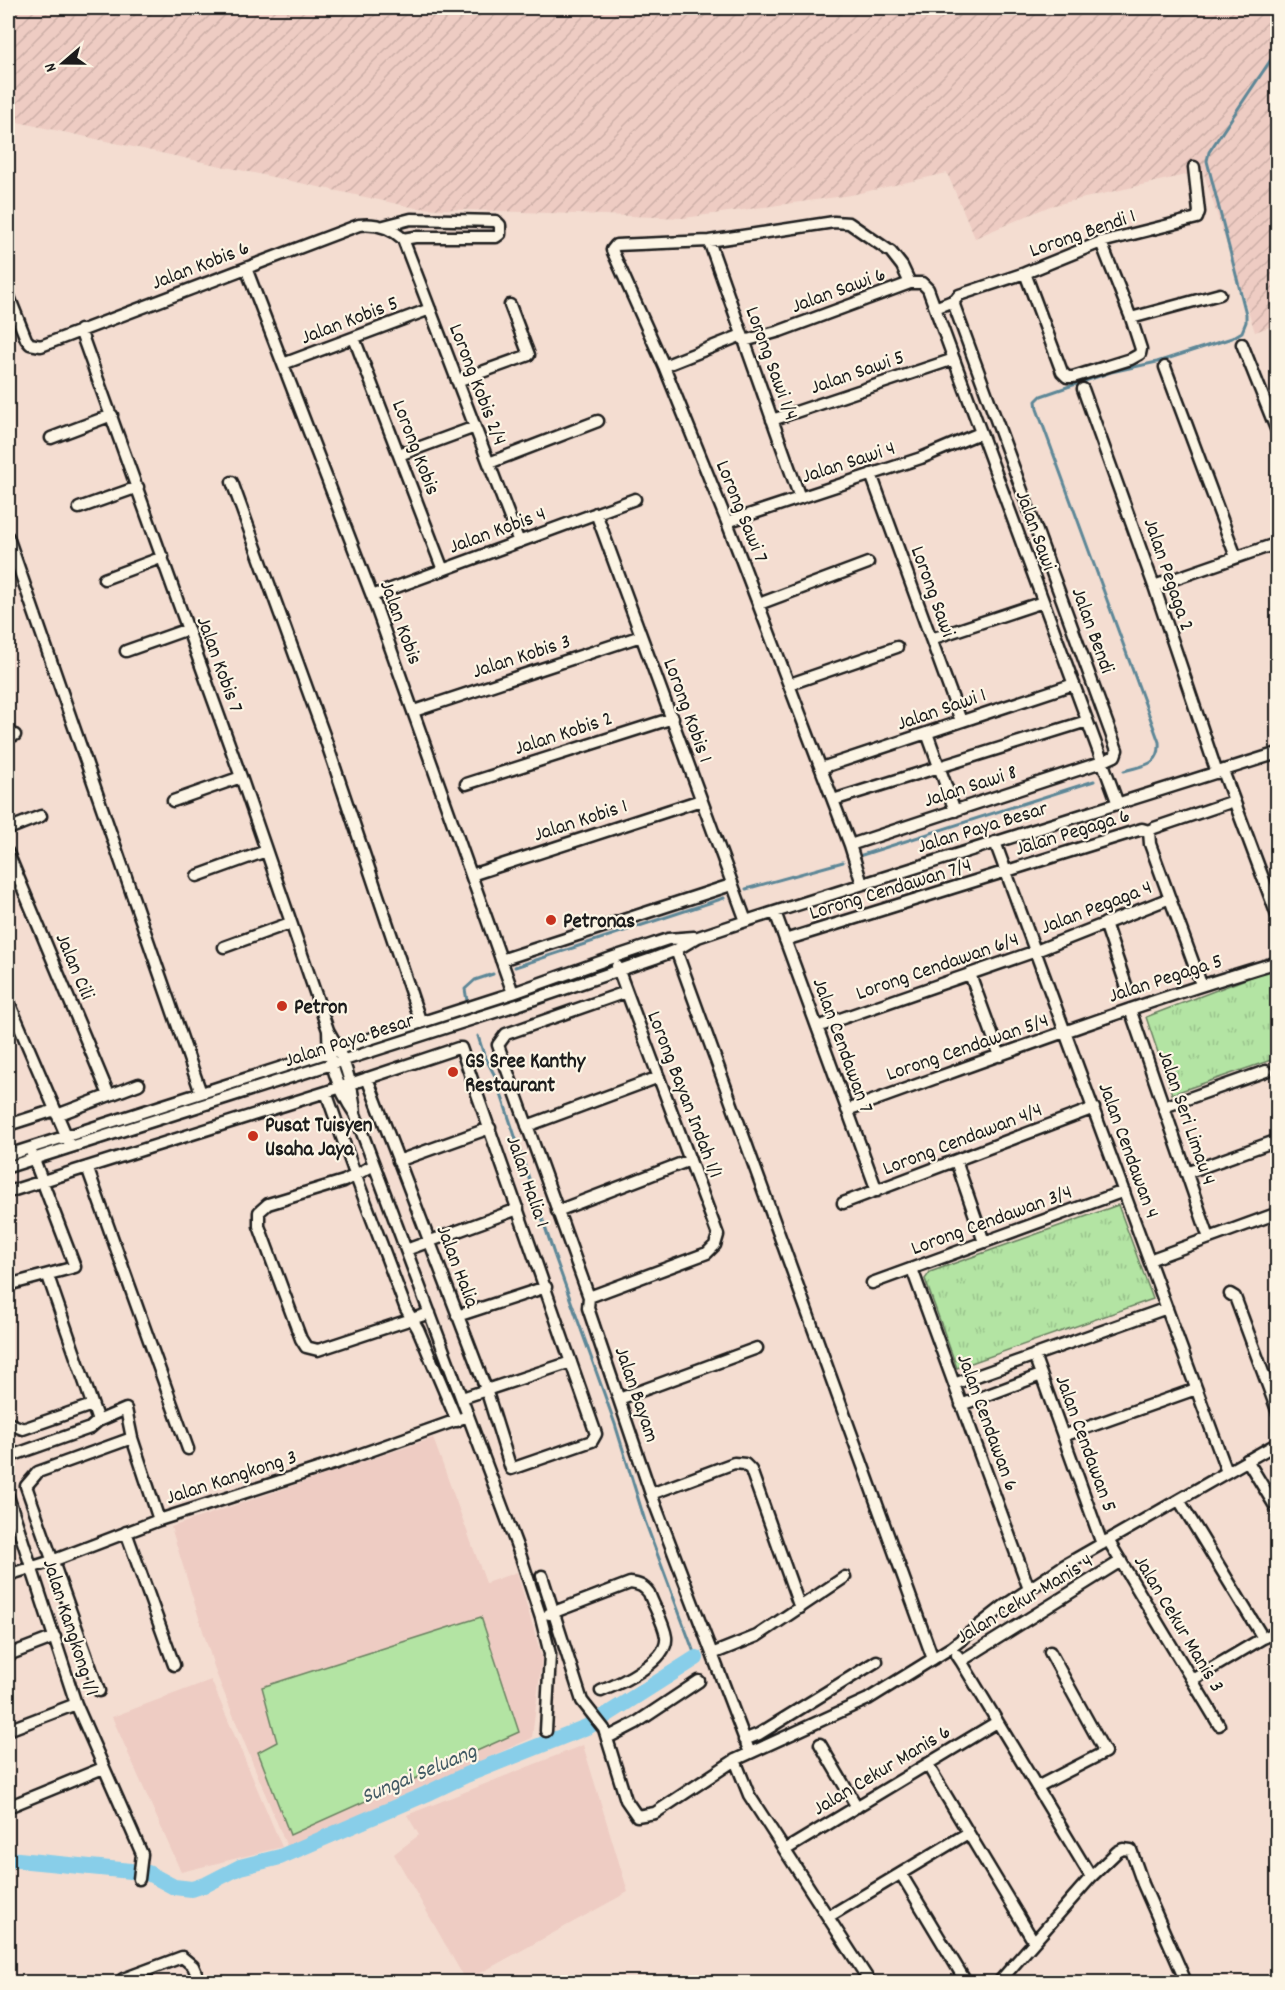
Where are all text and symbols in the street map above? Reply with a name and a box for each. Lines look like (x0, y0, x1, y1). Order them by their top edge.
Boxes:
north arrow (33, 33, 93, 93)
text: N (39, 60, 63, 75)
street label: Lorong Bendi 1 (1026, 203, 1140, 267)
street label: Jalan Kobis 6 (148, 234, 254, 299)
street label: Jalan Sawi 6 (788, 261, 890, 323)
street label: Jalan Kobis 5 (297, 289, 403, 354)
street label: Lorong Sawi 1/4 (736, 303, 805, 425)
street label: Lorong Kobis 2/4 (439, 320, 513, 450)
street label: Jalan Sawi 5 (807, 344, 909, 404)
street label: Lorong Kobis (382, 396, 446, 500)
street label: Jalan Sawi 4 (798, 435, 900, 493)
street label: Lorong Sawi 7 (706, 456, 774, 568)
street label: Jalan Sawi (1006, 487, 1063, 575)
street label: Jalan Kobis 4 (445, 500, 551, 563)
street label: Jalan Pegaga 2 (1134, 514, 1201, 636)
street label: Lorong Sawi (901, 542, 962, 642)
street label: Jalan Kobis (370, 577, 428, 669)
street label: Jalan Bendi (1062, 584, 1121, 678)
street label: Jalan Kobis 7 (187, 613, 249, 717)
street label: Jalan Kobis 3 (469, 628, 575, 688)
street label: Lorong Kobis 1 (653, 655, 719, 767)
street label: Jalan Sawi 1 (893, 682, 991, 740)
street label: Jalan Kobis 2 (511, 705, 617, 765)
street label: Jalan Sawi 8 (920, 759, 1021, 817)
street label: Jalan Kobis 1 (530, 793, 632, 851)
street label: Jalan Paya Besar (914, 795, 1052, 863)
street label: Jalan Pegaga 6 (1012, 802, 1134, 866)
street label: Lorong Cendawan 7/4 (806, 852, 976, 930)
street label: Jalan Pegaga 4 (1037, 874, 1157, 944)
place label: Petronas (563, 908, 635, 938)
marker: Petronas (544, 913, 558, 927)
street label: Lorong Cendawan 6/4 (852, 926, 1024, 1010)
street label: Jalan Cili (46, 929, 101, 1005)
street label: Jalan Pegaga 5 (1105, 947, 1227, 1012)
street label: Jalan Cendawan 7 (803, 974, 880, 1118)
place label: Petron (294, 994, 348, 1024)
marker: Petron (275, 999, 289, 1013)
street label: Jalan Paya Besar (281, 1007, 419, 1077)
street label: Lorong Bayan Indah 1/1 (637, 1007, 729, 1183)
street label: Lorong Cendawan 5/4 (883, 1007, 1053, 1091)
street label: Jalan Seri Limau 4 (1148, 1046, 1222, 1190)
place label: GS Sree Kanthy Restaurant (465, 1048, 587, 1102)
marker: GS Sree Kanthy Restaurant (446, 1065, 460, 1079)
street label: Jalan Cendawan 4 (1089, 1079, 1166, 1223)
street label: Lorong Cendawan 4/4 (879, 1096, 1047, 1185)
place label: Pusat Tuisyen Usaha Jaya (265, 1112, 373, 1166)
marker: Pusat Tuisyen Usaha Jaya (246, 1129, 260, 1143)
street label: Jalan Halia 1 (496, 1132, 556, 1232)
street label: Lorong Cendawan 3/4 (907, 1179, 1077, 1265)
street label: Jalan Halia (427, 1221, 486, 1314)
street label: Jalan Bayam (605, 1343, 666, 1447)
street label: Jalan Cendawan 6 (947, 1350, 1025, 1496)
street label: Jalan Cendawan 5 (1046, 1371, 1123, 1517)
street label: Jalan Kangkong 3 (162, 1444, 301, 1514)
street label: Jalan Cekur Manis 4 (951, 1548, 1100, 1653)
street label: Jalan Cekur Manis 3 (1125, 1550, 1230, 1699)
street label: Jalan Kangkong 1/1 (33, 1556, 105, 1700)
street label: Jalan Cekur Manis 6 (808, 1718, 957, 1825)
water label: Sungai Seluang (357, 1736, 483, 1813)

